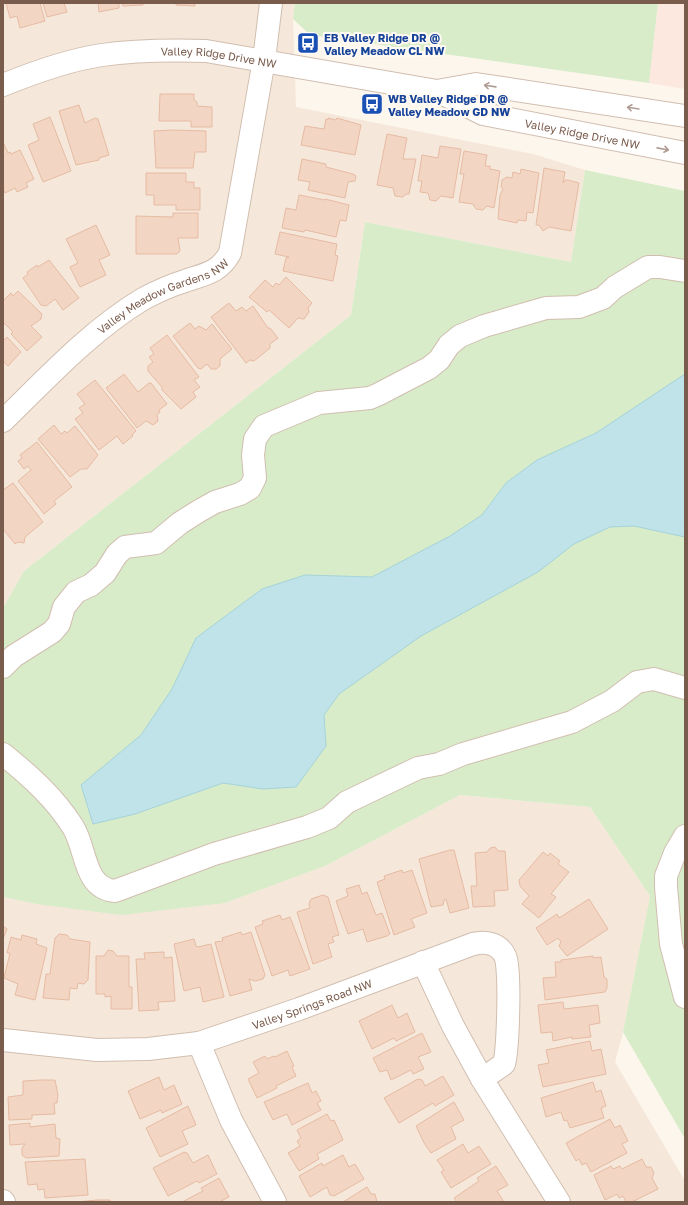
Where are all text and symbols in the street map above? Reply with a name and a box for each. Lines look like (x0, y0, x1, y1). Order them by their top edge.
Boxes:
bus stop icon: EB Valley Ridge DR @ Valley Meadow CL NW (295, 30, 321, 56)
place label: EB Valley Ridge DR @ Valley Meadow CL NW (324, 31, 444, 57)
street label: Valley Ridge Drive NW (161, 44, 278, 70)
one-way arrow (484, 82, 497, 90)
bus stop icon: WB Valley Ridge DR @ Valley Meadow GD NW (359, 91, 385, 117)
place label: WB Valley Ridge DR @ Valley Meadow GD NW (388, 92, 510, 118)
one-way arrow (627, 104, 640, 112)
street label: Valley Ridge Drive NW (524, 116, 642, 151)
one-way arrow (656, 145, 669, 153)
street label: Valley Meadow Gardens NW (94, 255, 231, 336)
street label: Valley Springs Road NW (250, 976, 374, 1031)

